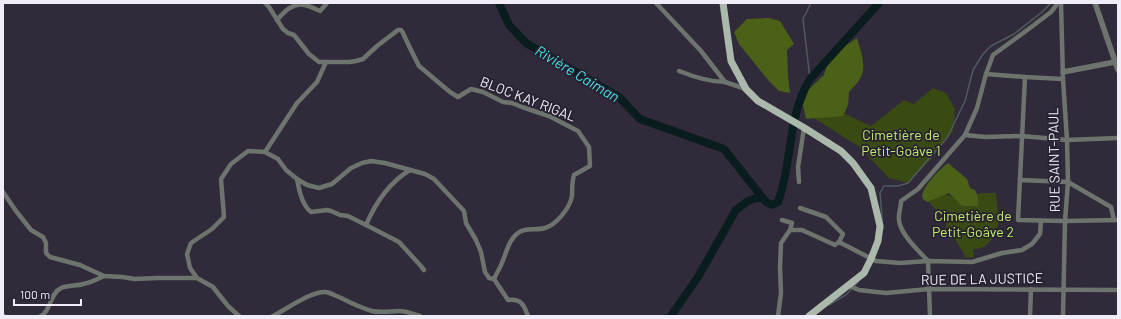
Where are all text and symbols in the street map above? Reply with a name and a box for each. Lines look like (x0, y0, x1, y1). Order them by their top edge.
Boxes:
water label: Rivière Caiman (532, 41, 623, 105)
street label: BLOC KAY RIGAL (478, 72, 578, 125)
street label: RUE SAINT-PAUL (1044, 108, 1063, 212)
park label: Cimetière de Petit-Goâve 1 (861, 126, 941, 159)
park label: Cimetière de Petit-Goâve 2 (932, 207, 1014, 240)
street label: RUE DE LA JUSTICE (921, 269, 1043, 288)
scale bar (14, 281, 81, 307)
text: 100 m (20, 287, 50, 301)

